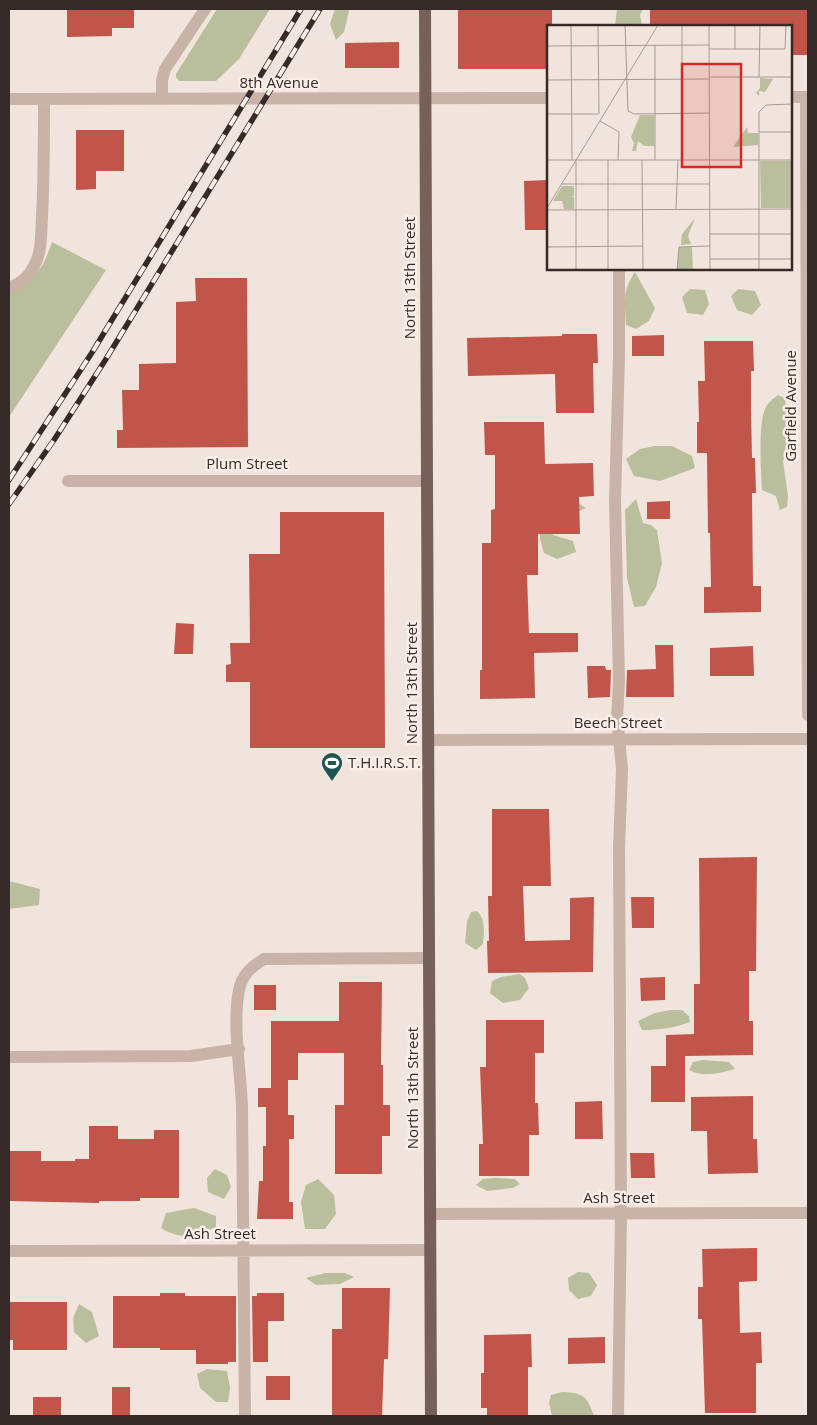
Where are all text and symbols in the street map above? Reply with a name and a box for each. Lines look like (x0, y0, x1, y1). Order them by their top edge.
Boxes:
inset map (547, 25, 792, 270)
street label: 8th Avenue (239, 72, 319, 92)
street label: North 13th Street (399, 217, 419, 339)
street label: Garfield Avenue (780, 350, 800, 462)
street label: Plum Street (206, 453, 288, 473)
street label: North 13th Street (401, 622, 421, 744)
street label: Beech Street (574, 712, 662, 732)
sports icon: T.H.I.R.S.T. (320, 751, 344, 782)
place label: T.H.I.R.S.T. (348, 752, 421, 772)
street label: North 13th Street (402, 1027, 422, 1149)
street label: Ash Street (583, 1187, 655, 1207)
street label: Ash Street (184, 1223, 256, 1243)

